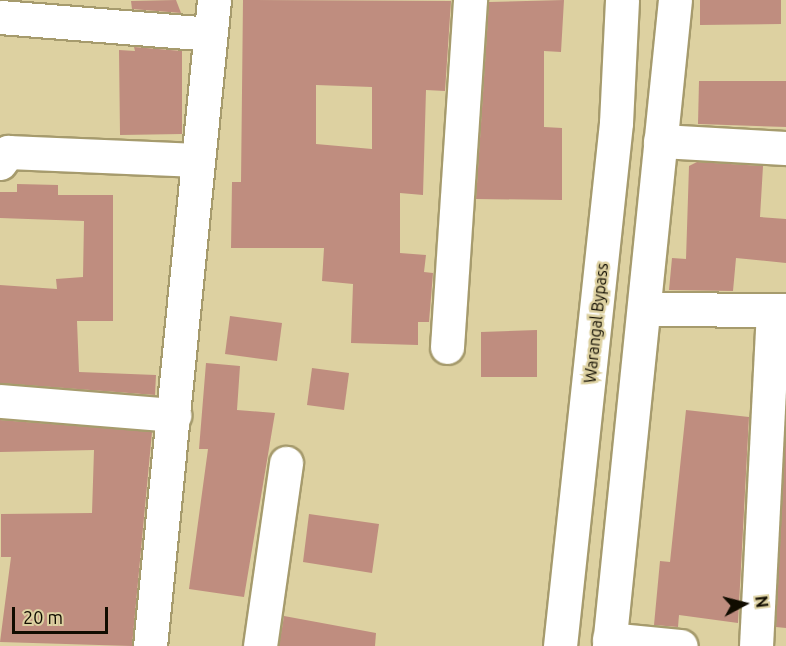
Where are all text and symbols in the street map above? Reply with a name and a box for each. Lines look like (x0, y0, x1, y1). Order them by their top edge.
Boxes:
street label: Warangal Bypass (580, 262, 612, 384)
north arrow (714, 574, 774, 634)
scale bar (15, 595, 111, 633)
text: N (752, 595, 772, 609)
text: 20 m (23, 607, 63, 627)

